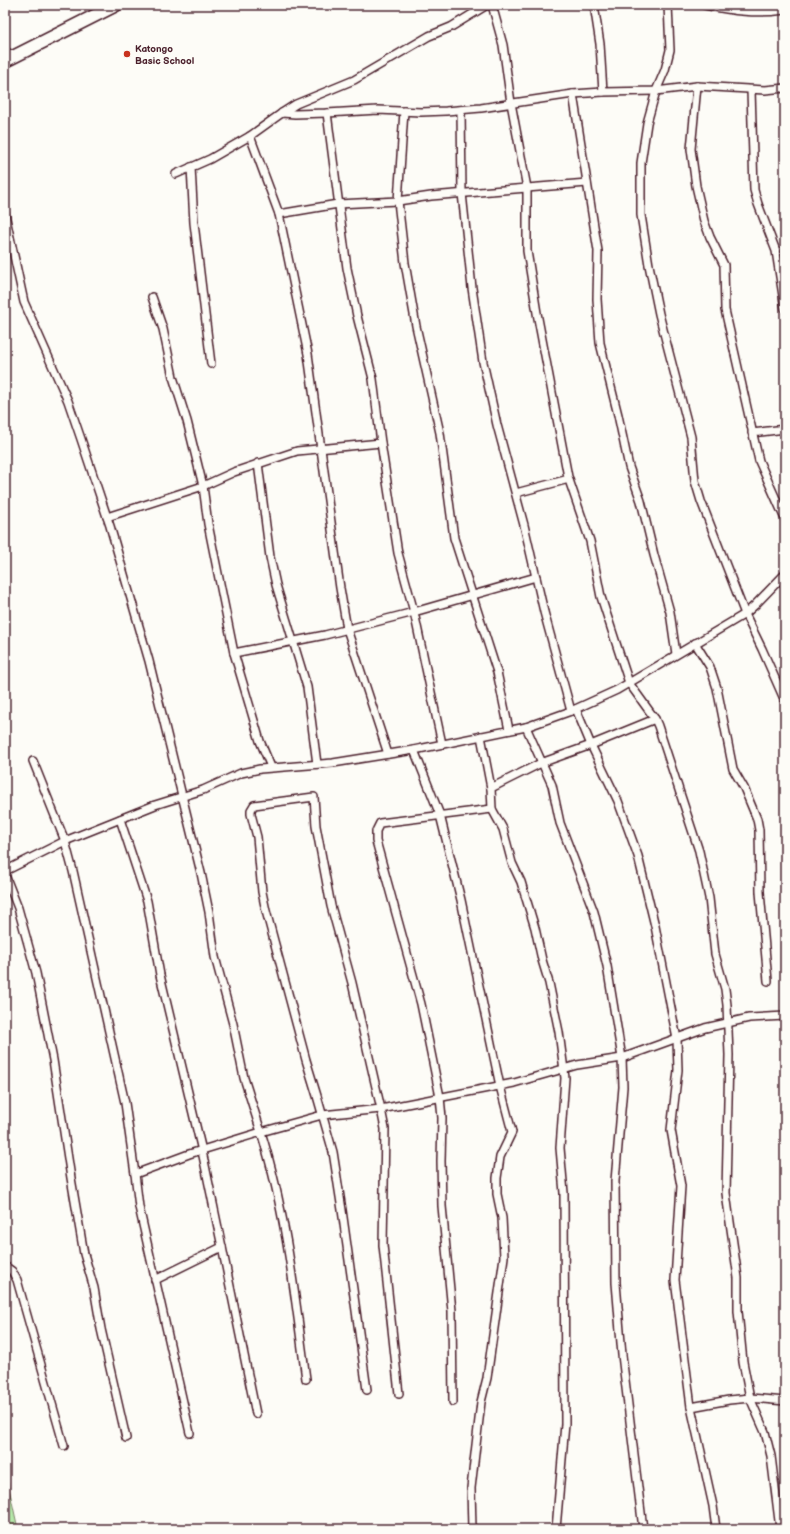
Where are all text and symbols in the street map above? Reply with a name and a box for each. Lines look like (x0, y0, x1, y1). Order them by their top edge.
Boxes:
place label: Katongo Basic School (135, 43, 194, 67)
marker: Katongo Basic School (122, 49, 132, 59)

